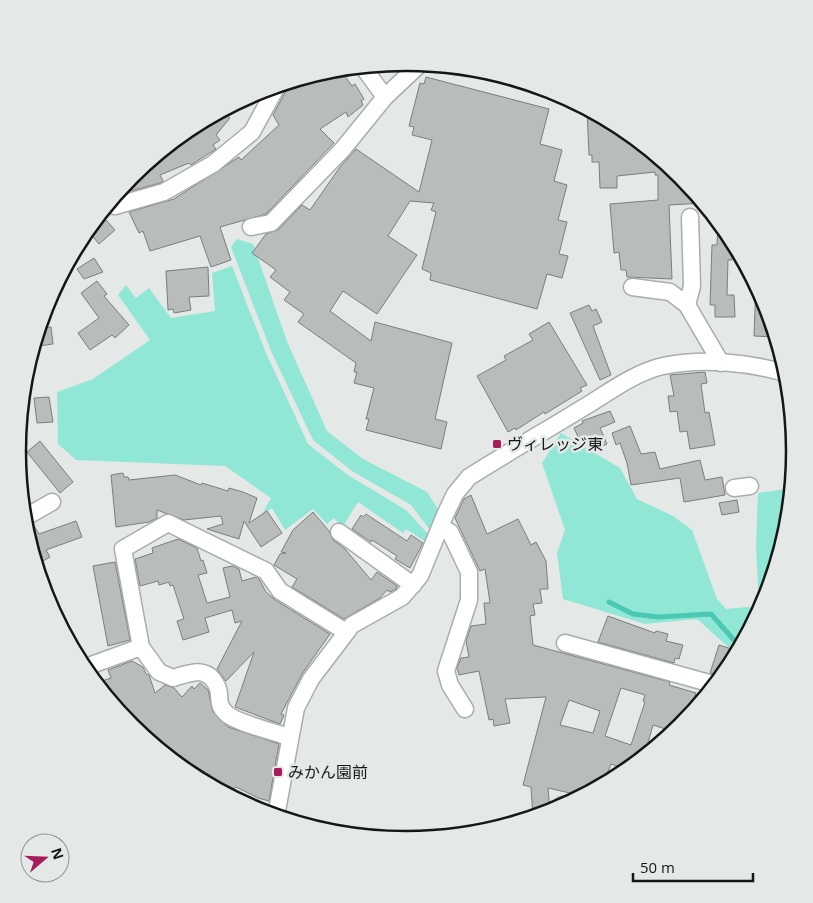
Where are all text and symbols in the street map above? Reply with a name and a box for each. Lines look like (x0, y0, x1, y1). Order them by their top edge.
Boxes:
place label: ヴィレッジ東 (507, 433, 603, 455)
marker: ヴィレッジ東 (491, 438, 503, 450)
place label: みかん園前 (288, 761, 368, 783)
marker: みかん園前 (272, 766, 284, 778)
north arrow (20, 833, 70, 883)
text: N (47, 845, 69, 862)
scale bar (633, 850, 753, 882)
text: 50 m (640, 857, 675, 877)

